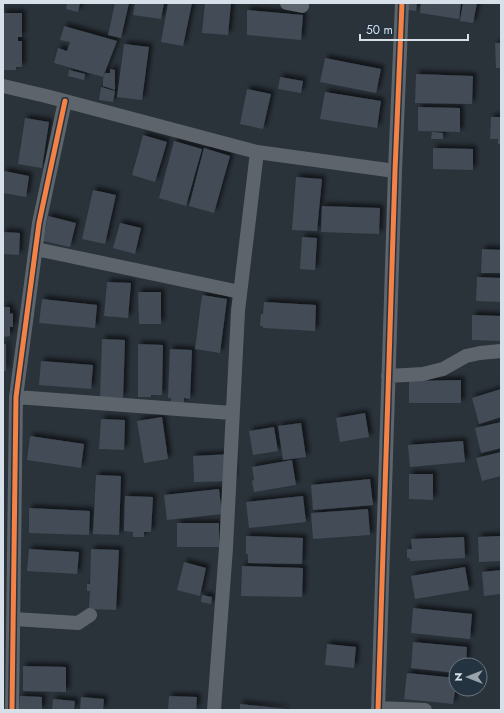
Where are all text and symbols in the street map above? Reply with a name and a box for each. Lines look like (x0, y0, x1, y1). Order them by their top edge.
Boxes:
scale bar (360, 16, 468, 42)
text: 50 m (366, 21, 393, 39)
north arrow (448, 657, 488, 697)
text: N (450, 673, 466, 681)

